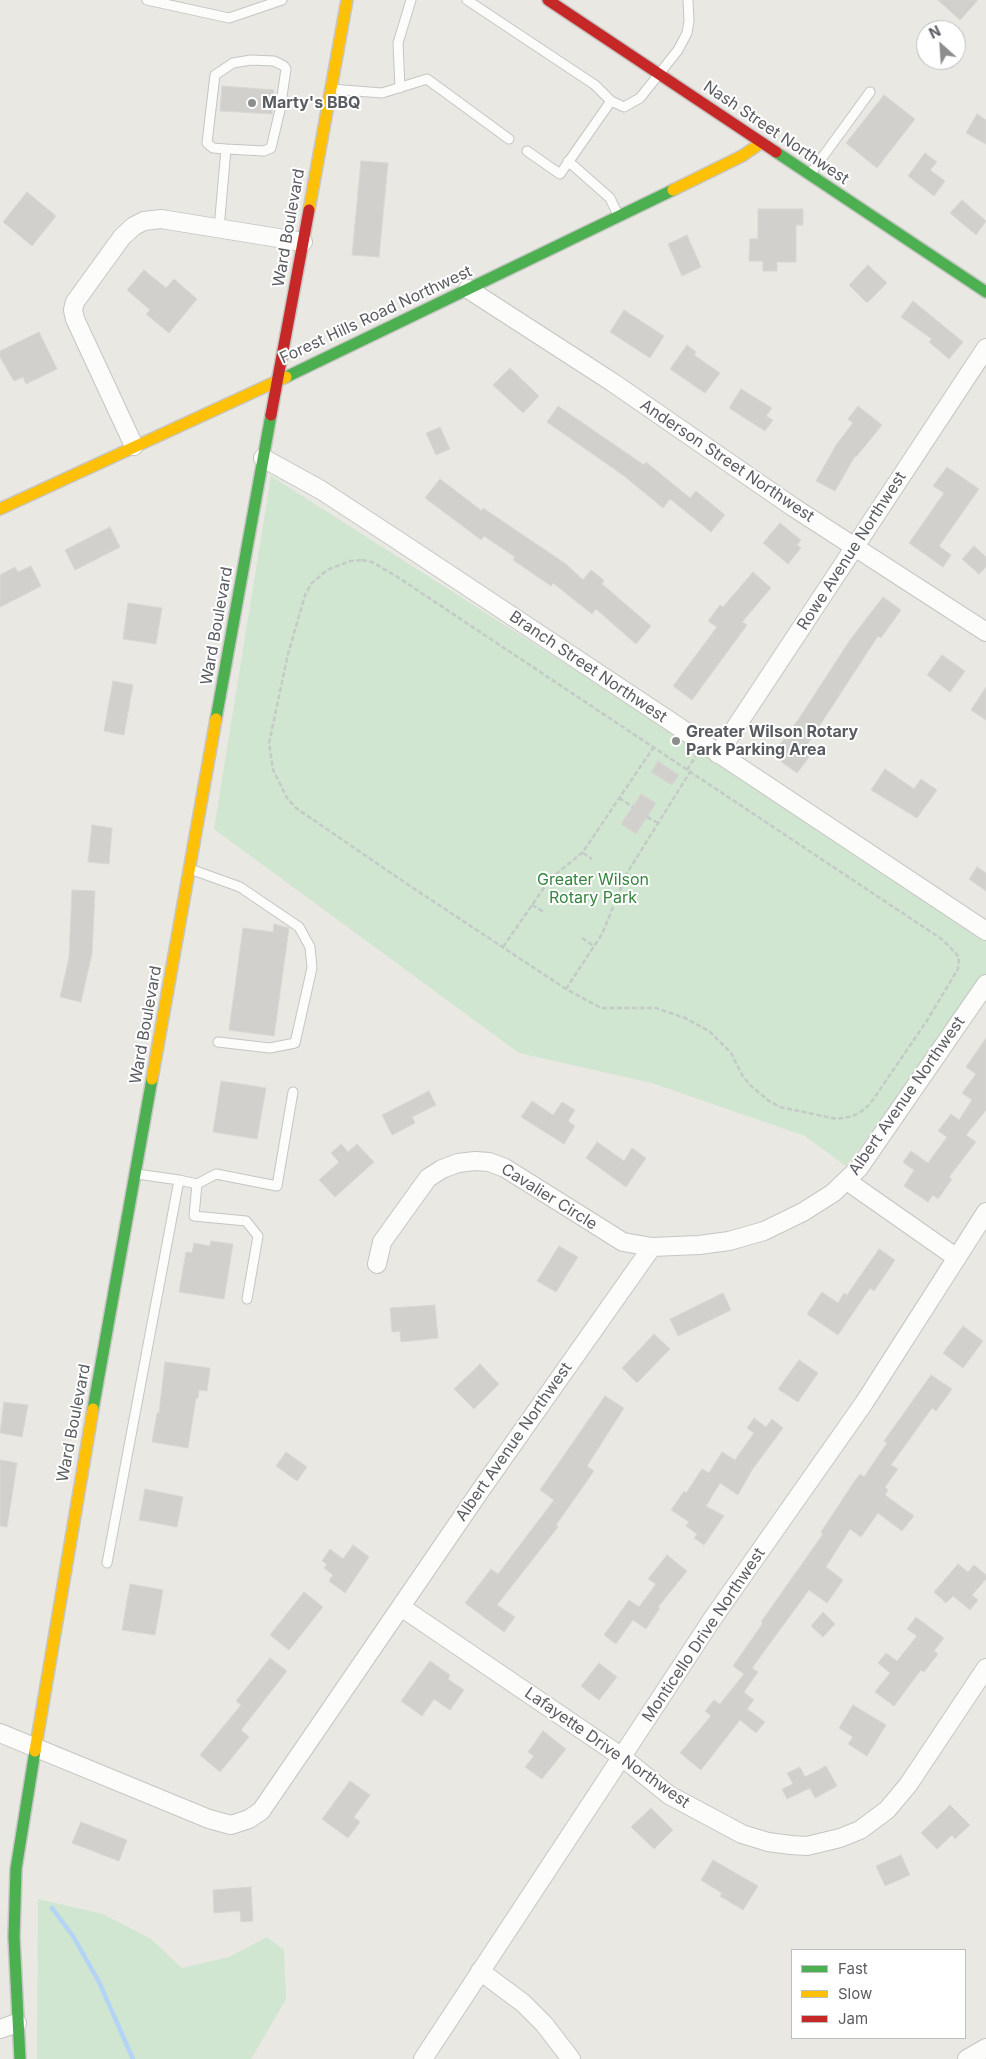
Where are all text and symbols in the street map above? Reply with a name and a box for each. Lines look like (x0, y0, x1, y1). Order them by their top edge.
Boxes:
north arrow (916, 20, 966, 70)
text: N (926, 22, 943, 42)
street label: Nash Street Northwest (700, 77, 852, 189)
place label: Marty's BBQ (262, 93, 361, 113)
marker: Marty's BBQ (246, 97, 258, 109)
street label: Ward Boulevard (269, 167, 309, 289)
street label: Forest Hills Road Northwest (277, 262, 475, 368)
street label: Anderson Street Northwest (636, 396, 818, 526)
street label: Rowe Avenue Northwest (794, 468, 910, 634)
street label: Ward Boulevard (197, 565, 237, 687)
street label: Branch Street Northwest (505, 607, 671, 727)
place label: Greater Wilson Rotary Park Parking Area (686, 722, 858, 760)
marker: Greater Wilson Rotary Park Parking Area (670, 735, 682, 747)
park label: Greater Wilson Rotary Park (537, 870, 649, 908)
street label: Ward Boulevard (126, 964, 166, 1086)
street label: Albert Avenue Northwest (845, 1013, 969, 1179)
street label: Cavalier Circle (497, 1160, 601, 1234)
street label: Albert Avenue Northwest (452, 1359, 576, 1525)
street label: Ward Boulevard (53, 1362, 95, 1484)
street label: Monticello Drive Northwest (639, 1544, 769, 1726)
street label: Lafayette Drive Northwest (521, 1684, 693, 1812)
legend (791, 1949, 966, 2039)
text: Fast (838, 1959, 868, 1978)
text: Slow (838, 1984, 872, 2003)
text: Jam (838, 2009, 868, 2028)

